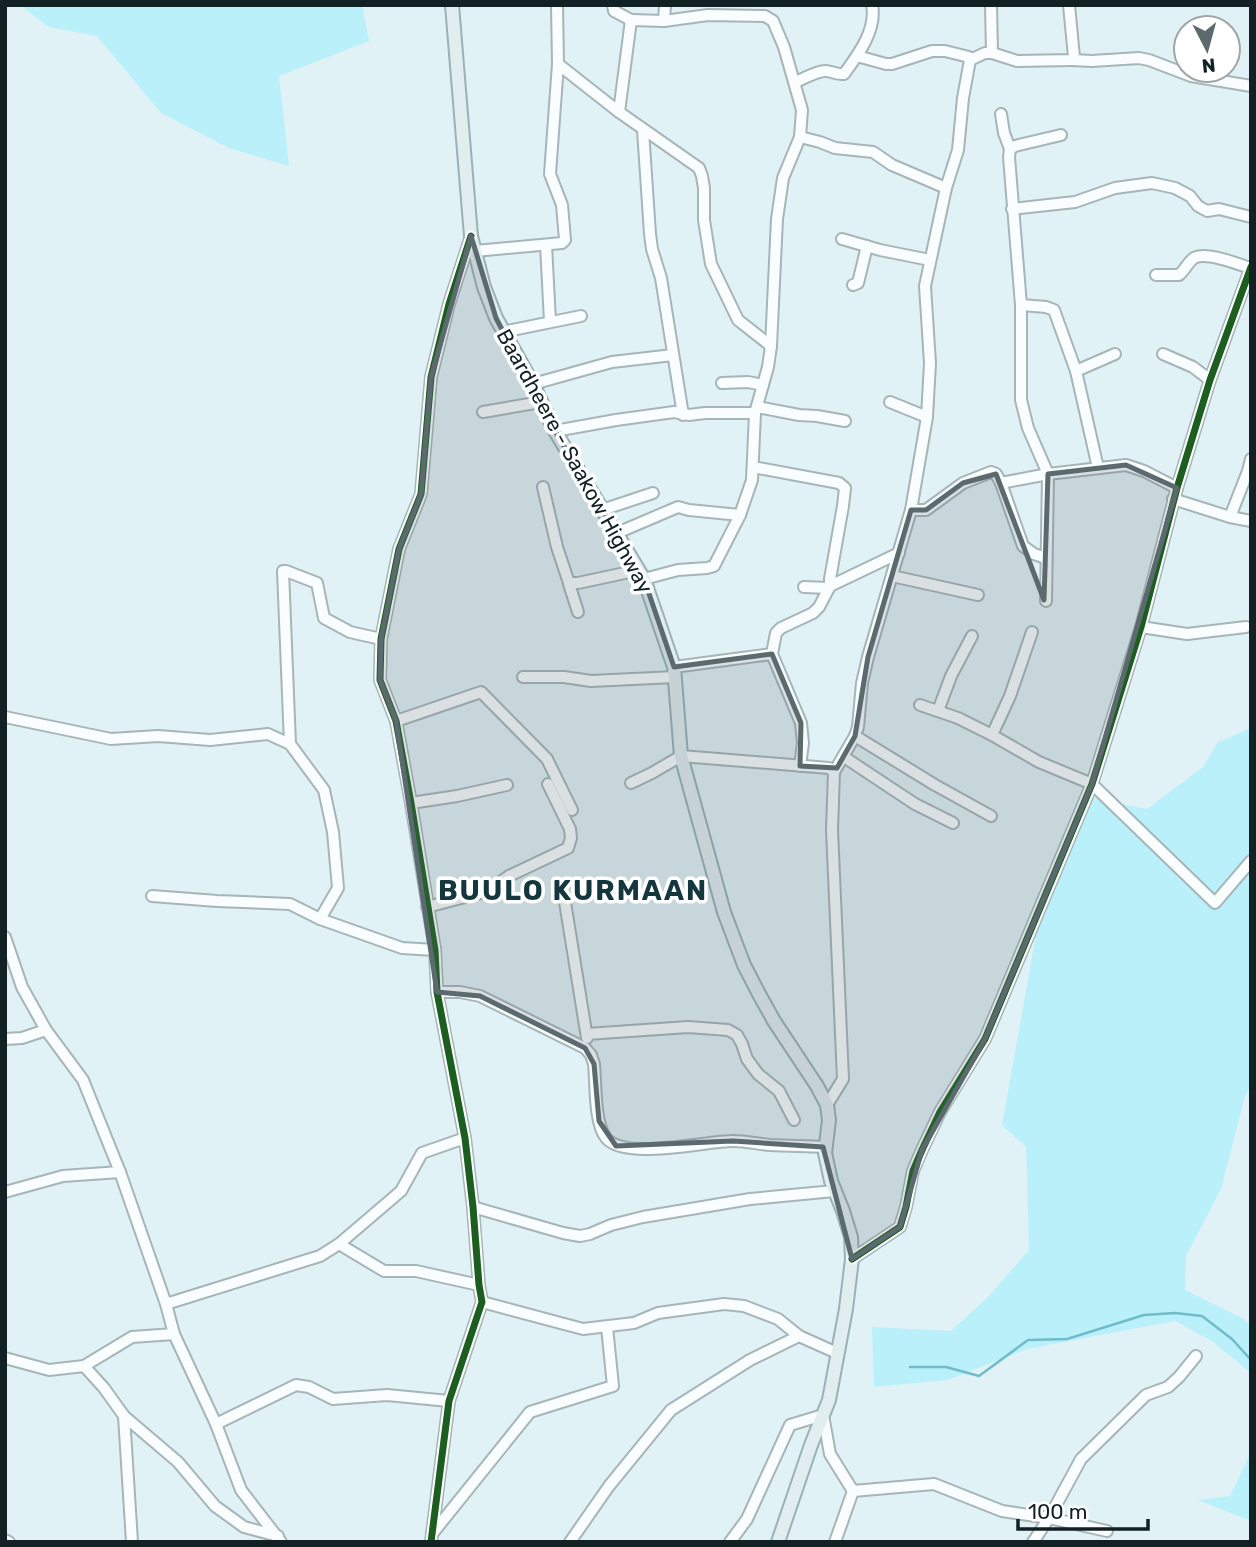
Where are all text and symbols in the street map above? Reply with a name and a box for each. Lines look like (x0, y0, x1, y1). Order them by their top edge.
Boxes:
north arrow (1172, 14, 1242, 84)
text: N (1201, 53, 1217, 78)
street label: Baardheere - Saakow Highway (492, 324, 658, 598)
district label: BUULO KURMAAN (438, 874, 708, 907)
scale bar (1018, 1488, 1148, 1532)
text: 100 m (1028, 1499, 1087, 1524)

